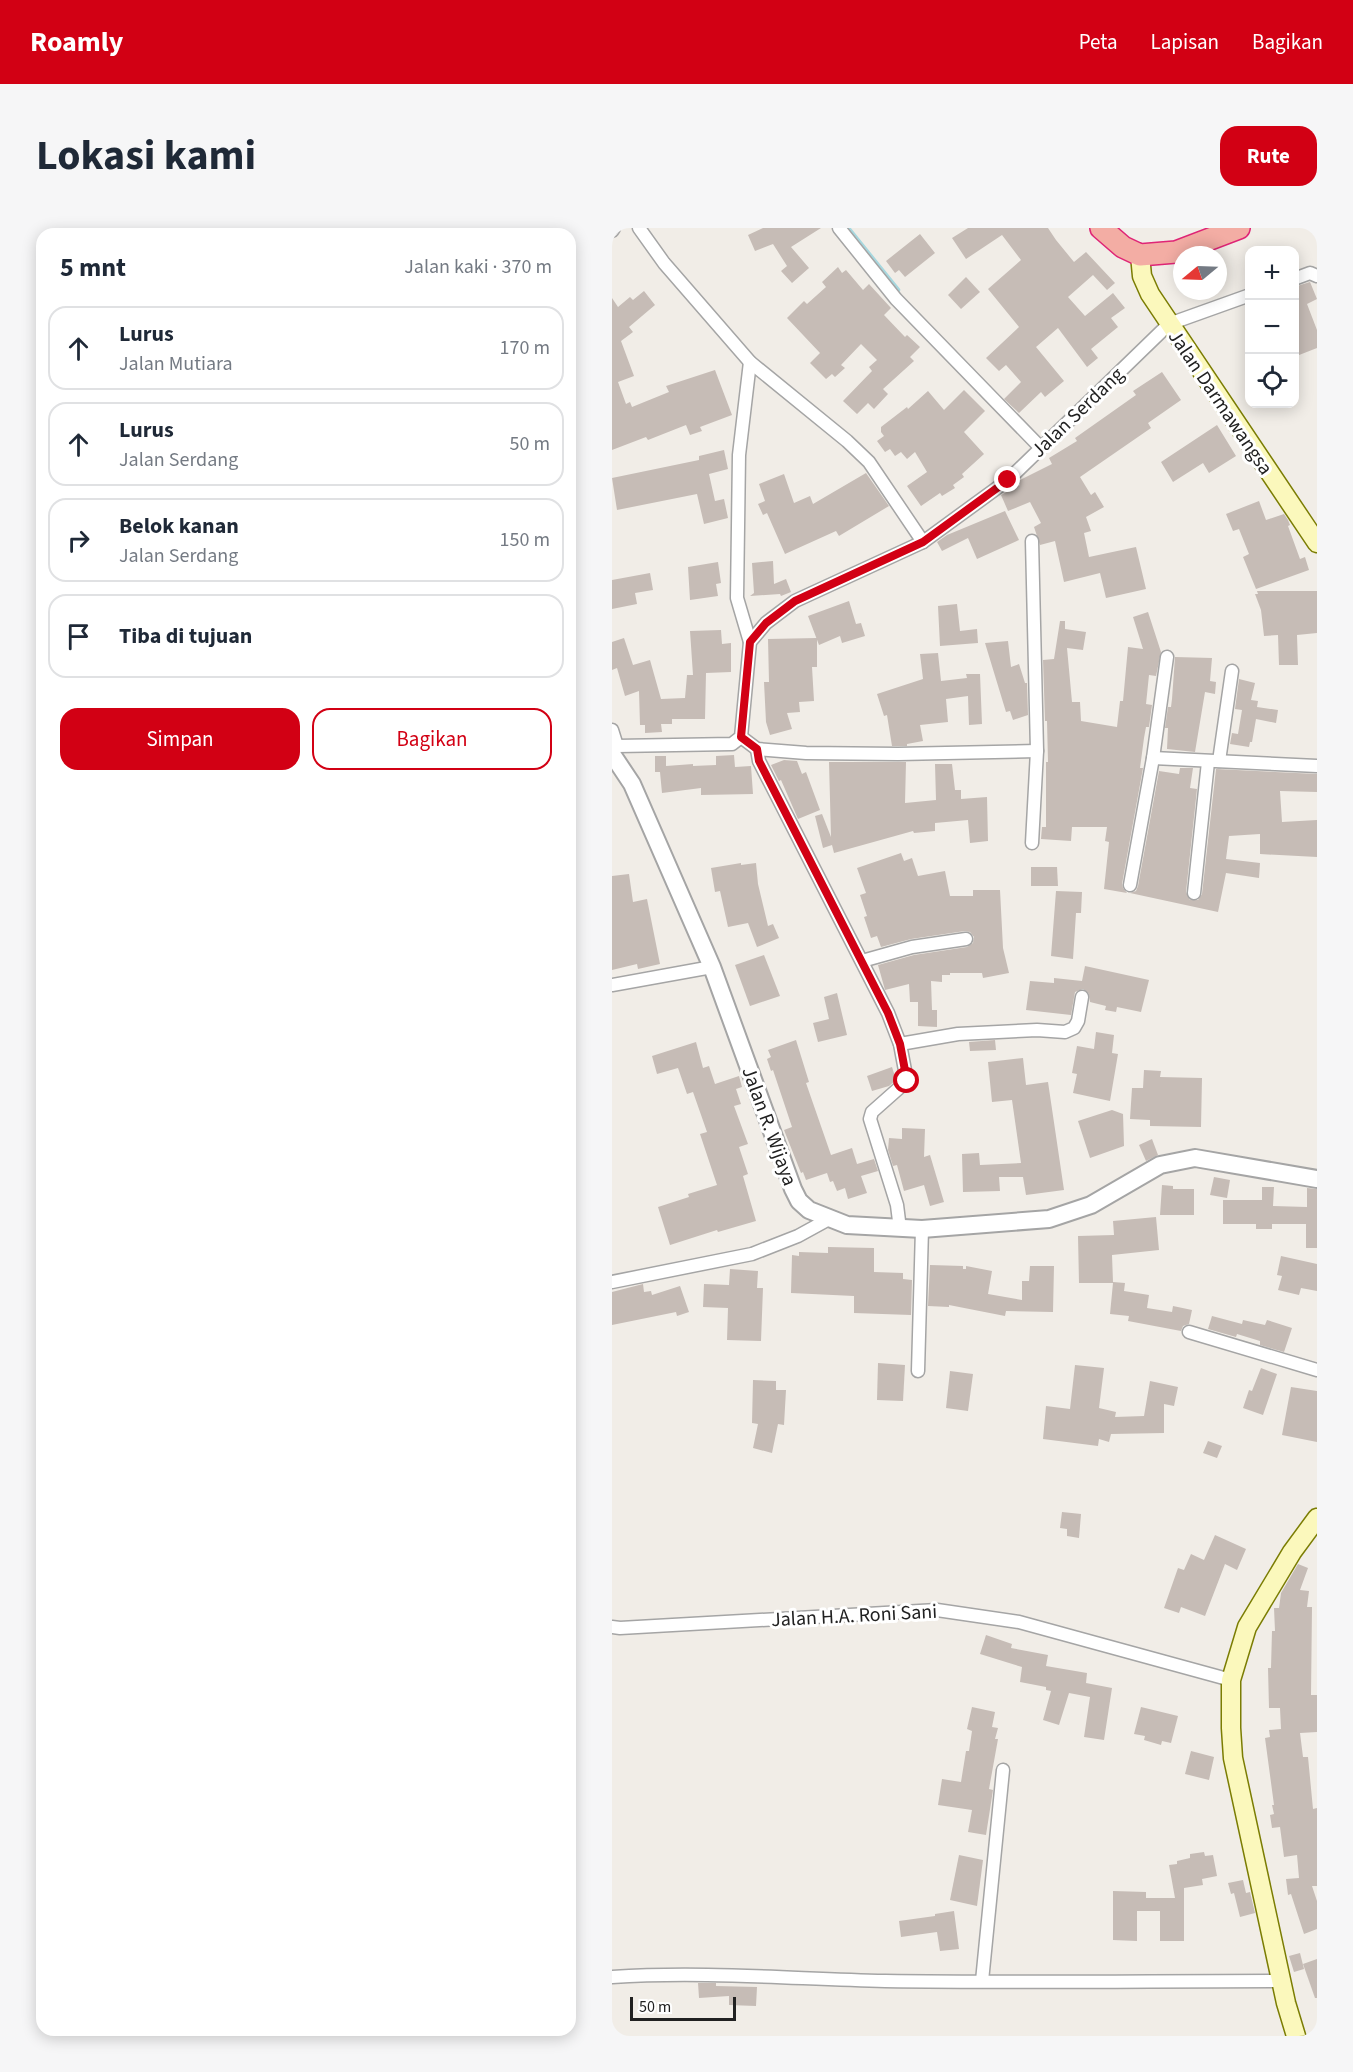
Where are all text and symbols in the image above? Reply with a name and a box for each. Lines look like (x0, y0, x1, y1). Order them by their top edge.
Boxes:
text: Roamly (30, 22, 123, 62)
text: Peta (1079, 27, 1118, 57)
text: Lapisan (1151, 27, 1219, 57)
text: Bagikan (1252, 27, 1323, 57)
text: Lokasi kami (36, 126, 256, 186)
button: Rute (1220, 126, 1317, 186)
north arrow (1173, 246, 1227, 300)
map controls (1245, 246, 1299, 408)
button: + (1245, 246, 1299, 300)
text: 5 mnt (60, 249, 126, 286)
text: Jalan kaki · 370 m (404, 253, 552, 281)
button: − (1245, 300, 1299, 354)
text: Lurus (119, 318, 174, 350)
street label: Jalan Darmawangsa (1161, 324, 1279, 481)
icon: ahead (62, 332, 95, 365)
text: 170 m (500, 334, 550, 362)
text: Jalan Mutiara (119, 350, 233, 378)
button: locate (1245, 354, 1299, 408)
street label: Jalan Serdang (1025, 361, 1130, 464)
text: Lurus (119, 414, 174, 446)
icon: ahead (62, 428, 95, 461)
text: 50 m (510, 430, 550, 458)
text: Jalan Serdang (119, 446, 238, 474)
route end (994, 466, 1020, 492)
text: Belok kanan (119, 510, 239, 542)
icon: right (62, 524, 95, 557)
text: 150 m (500, 526, 550, 554)
text: Jalan Serdang (119, 542, 238, 570)
icon: arrive (62, 620, 95, 653)
text: Tiba di tujuan (119, 620, 252, 652)
button: Simpan (60, 708, 300, 770)
button: Bagikan (312, 708, 552, 770)
street label: Jalan R. Wijaya (735, 1063, 804, 1190)
route start (893, 1067, 919, 1093)
street label: Jalan H.A. Roni Sani (770, 1598, 938, 1634)
scale bar (630, 1994, 736, 2022)
text: 50 m (639, 1996, 671, 2018)

